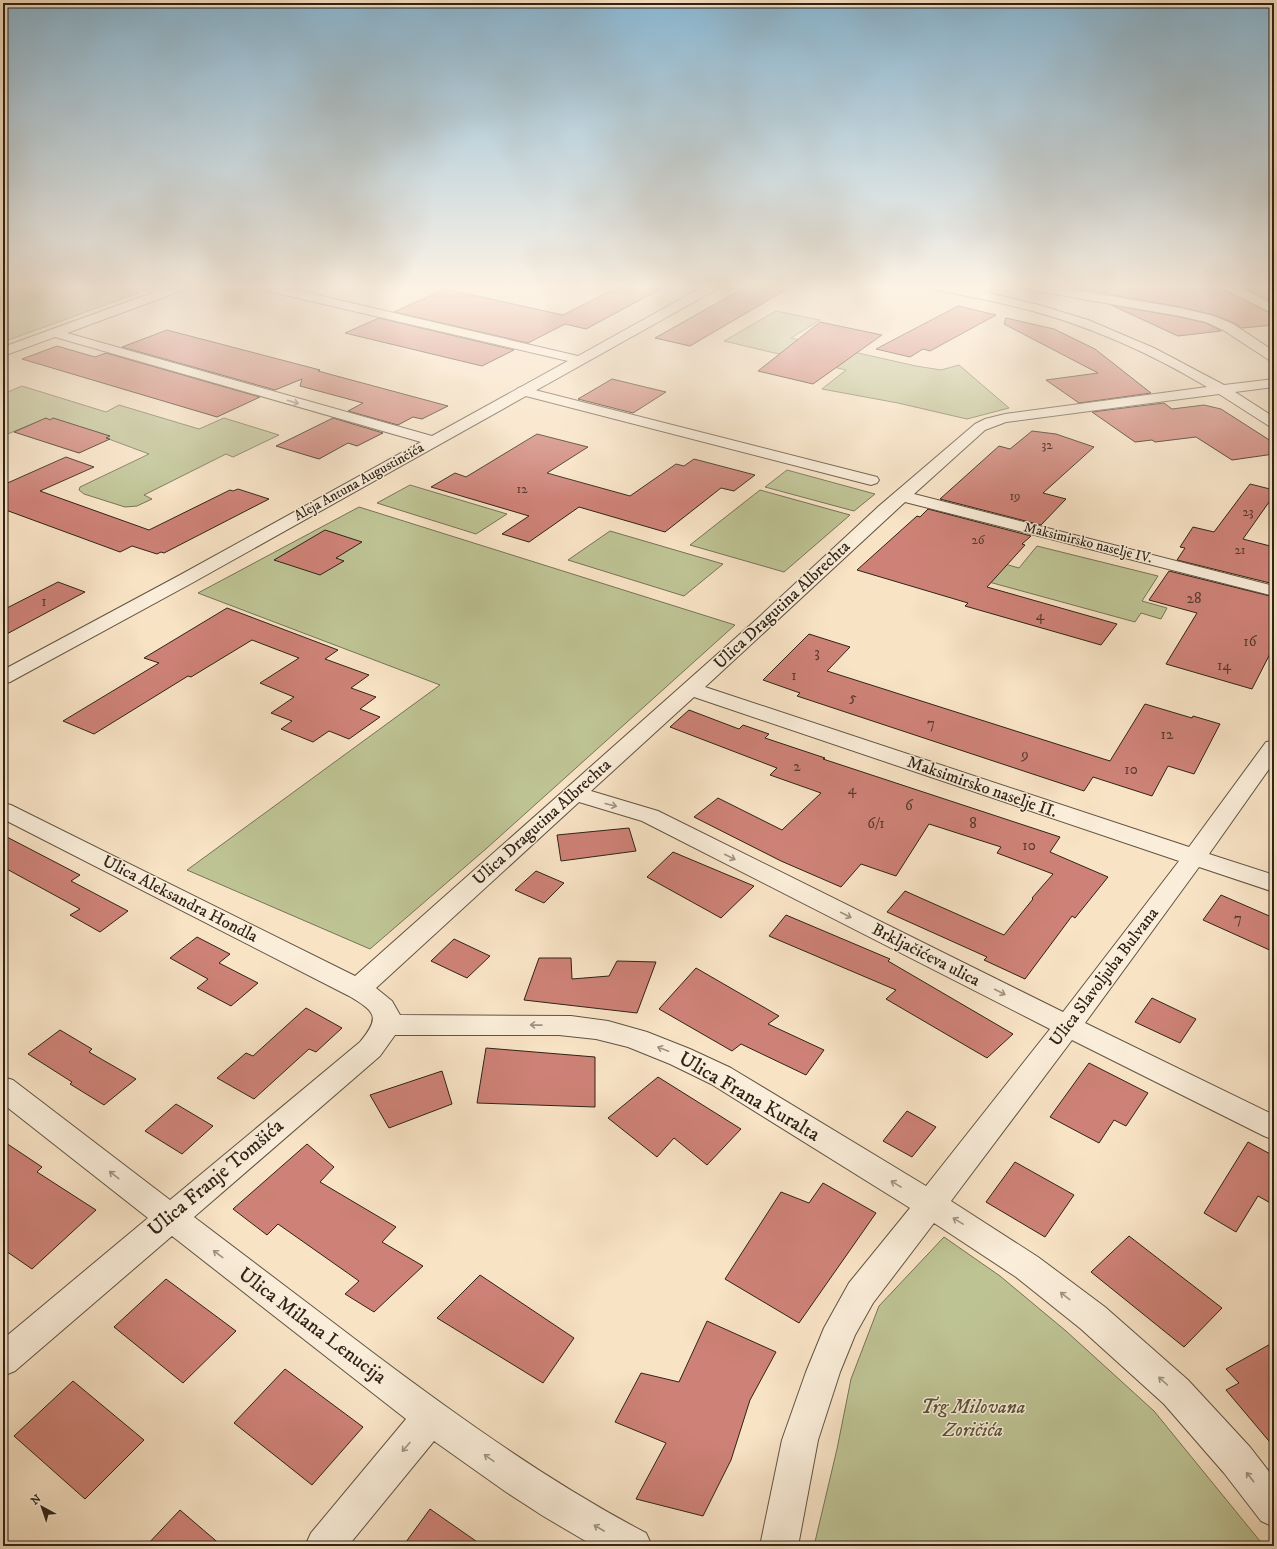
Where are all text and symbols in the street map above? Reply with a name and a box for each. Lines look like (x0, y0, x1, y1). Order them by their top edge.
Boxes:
one-way arrow (286, 399, 299, 406)
house number: 32 (1041, 437, 1053, 453)
street label: Aleja Antuna Augustinčića (291, 439, 427, 525)
house number: 12 (516, 481, 528, 497)
house number: 19 (1009, 488, 1021, 504)
house number: 23 (1242, 504, 1254, 520)
street label: Maksimirsko naselje IV. (1022, 518, 1154, 568)
house number: 26 (971, 532, 986, 548)
street label: Ulica Dragutina Albrechta (709, 535, 856, 674)
house number: 21 (1234, 542, 1246, 558)
house number: 28 (1187, 589, 1201, 608)
house number: 1 (41, 592, 47, 611)
house number: 4 (1036, 606, 1045, 625)
house number: 16 (1243, 632, 1258, 651)
house number: 3 (814, 643, 820, 662)
house number: 14 (1217, 656, 1231, 675)
house number: 1 (791, 666, 797, 685)
house number: 5 (849, 688, 857, 707)
house number: 7 (927, 714, 935, 733)
house number: 12 (1161, 725, 1174, 744)
house number: 9 (1020, 745, 1029, 764)
street label: Maksimirsko naselje II. (904, 751, 1060, 823)
street label: Ulica Dragutina Albrechta (468, 753, 616, 890)
house number: 2 (793, 757, 801, 776)
house number: 10 (1124, 760, 1138, 779)
house number: 4 (848, 780, 857, 799)
house number: 6 (905, 796, 914, 815)
one-way arrow (605, 802, 618, 810)
house number: 6/1 (867, 814, 885, 833)
house number: 8 (969, 814, 977, 833)
house number: 10 (1022, 836, 1036, 855)
street label: Ulica Aleksandra Hondla (99, 850, 262, 948)
one-way arrow (724, 854, 736, 861)
street label: Ulica Slavoljuba Bulvana (1044, 902, 1164, 1051)
house number: 7 (1234, 909, 1242, 928)
one-way arrow (840, 912, 852, 919)
street label: Brkljačićeva ulica (868, 918, 984, 992)
one-way arrow (994, 989, 1006, 997)
one-way arrow (530, 1021, 543, 1029)
one-way arrow (657, 1044, 669, 1052)
street label: Ulica Frana Kuralta (674, 1046, 824, 1148)
street label: Ulica Franje Tomšića (143, 1114, 289, 1242)
one-way arrow (109, 1170, 120, 1179)
one-way arrow (890, 1179, 902, 1187)
one-way arrow (952, 1217, 964, 1225)
one-way arrow (212, 1250, 223, 1258)
street label: Ulica Milana Lenucija (233, 1262, 391, 1390)
one-way arrow (1059, 1292, 1070, 1300)
one-way arrow (1158, 1376, 1168, 1385)
park label: Trg Milovana Zoričića (921, 1395, 1025, 1443)
one-way arrow (402, 1442, 411, 1452)
one-way arrow (484, 1454, 495, 1462)
one-way arrow (1246, 1472, 1254, 1483)
north arrow (22, 1487, 62, 1527)
text: N (28, 1492, 44, 1508)
one-way arrow (593, 1524, 605, 1532)

